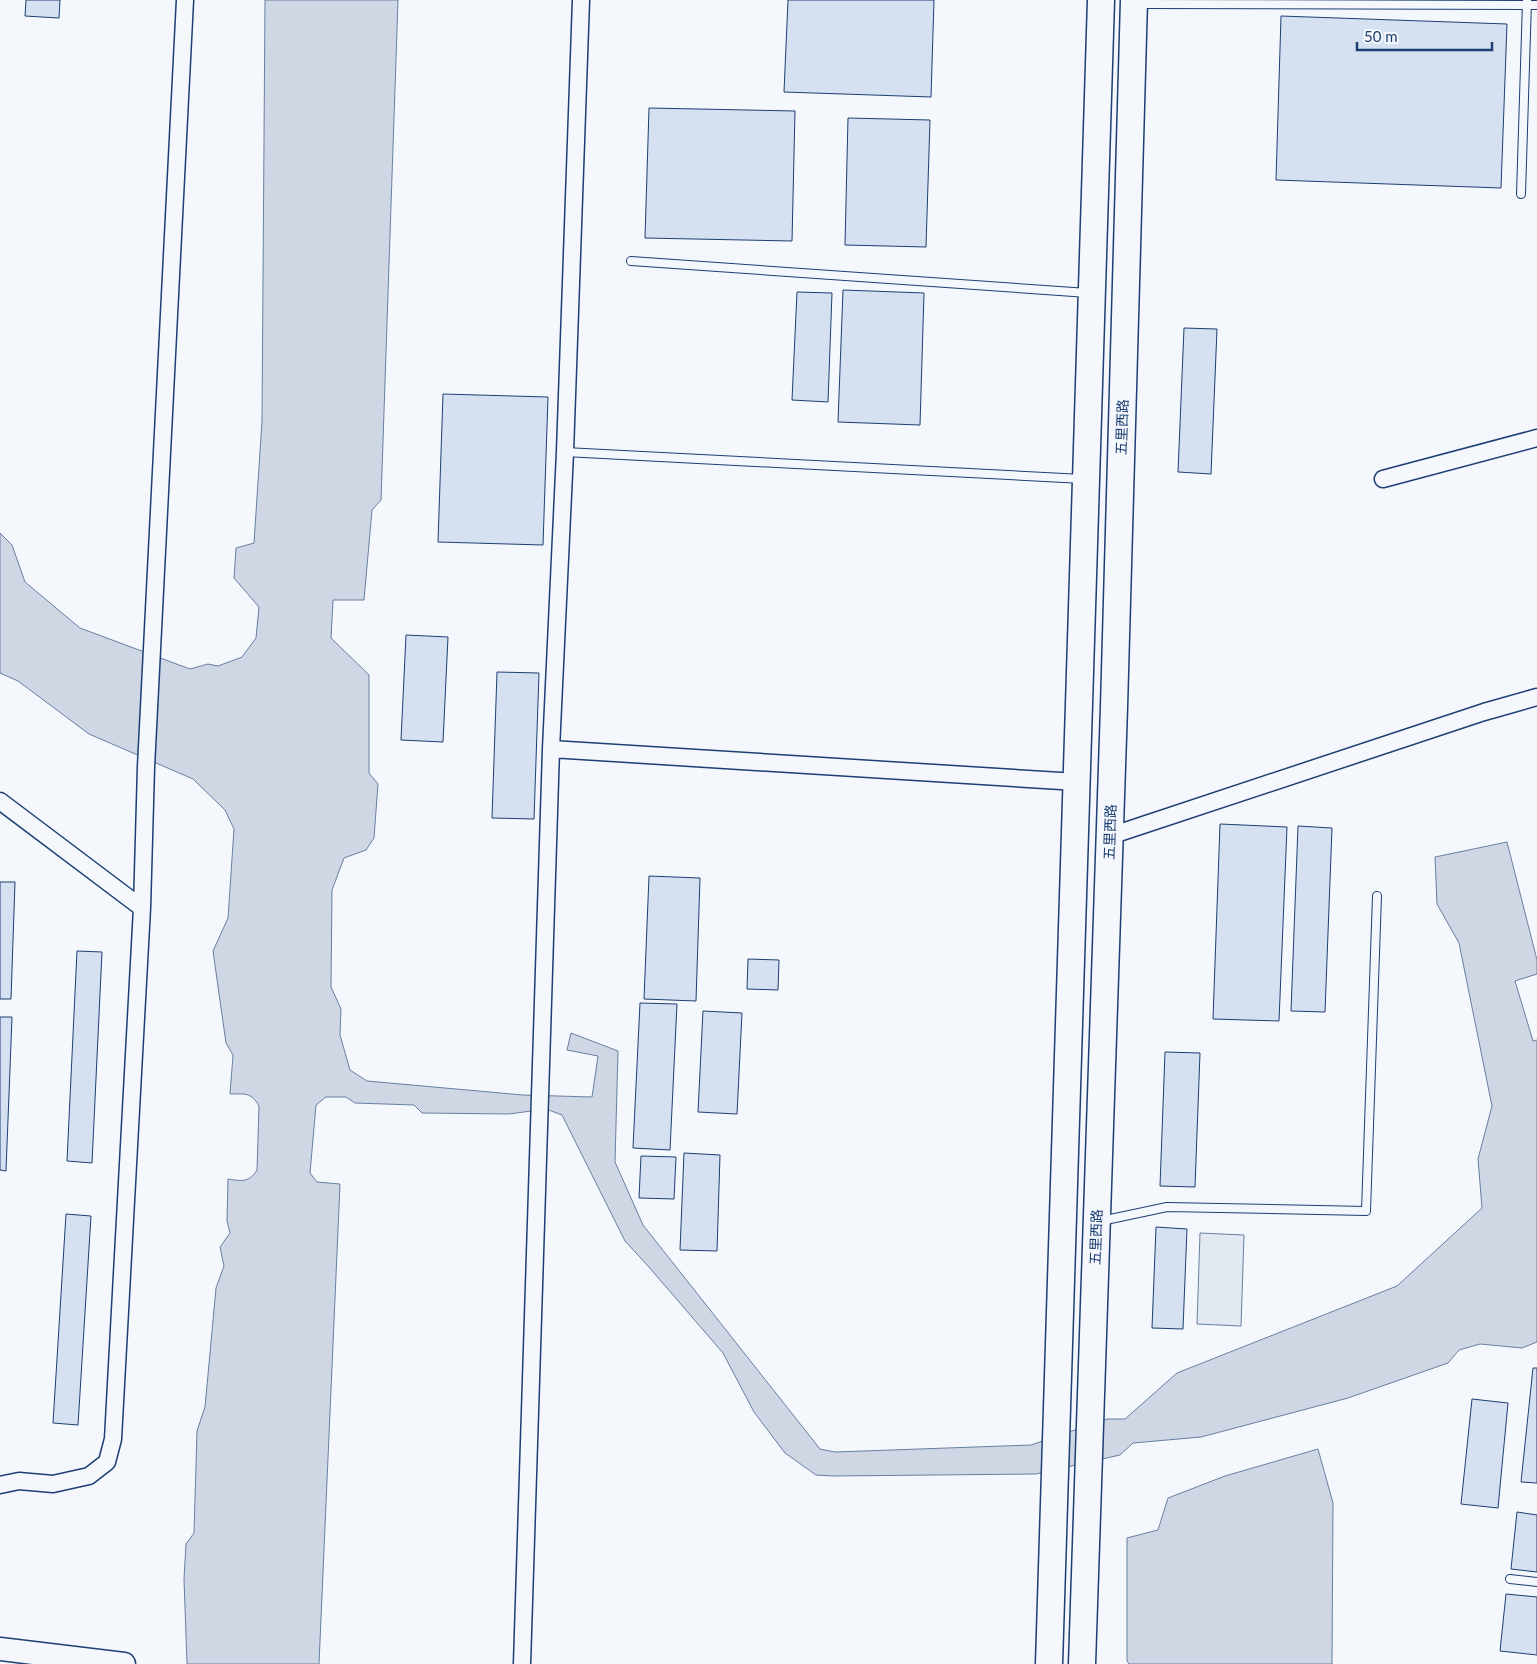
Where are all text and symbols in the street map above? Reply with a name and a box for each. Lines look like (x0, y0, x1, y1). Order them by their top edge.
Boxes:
scale bar (1357, 20, 1492, 52)
text: 50 m (1364, 27, 1398, 45)
street label: 五里西路 (1112, 399, 1131, 455)
street label: 五里西路 (1100, 804, 1119, 860)
street label: 五里西路 (1086, 1209, 1105, 1265)

